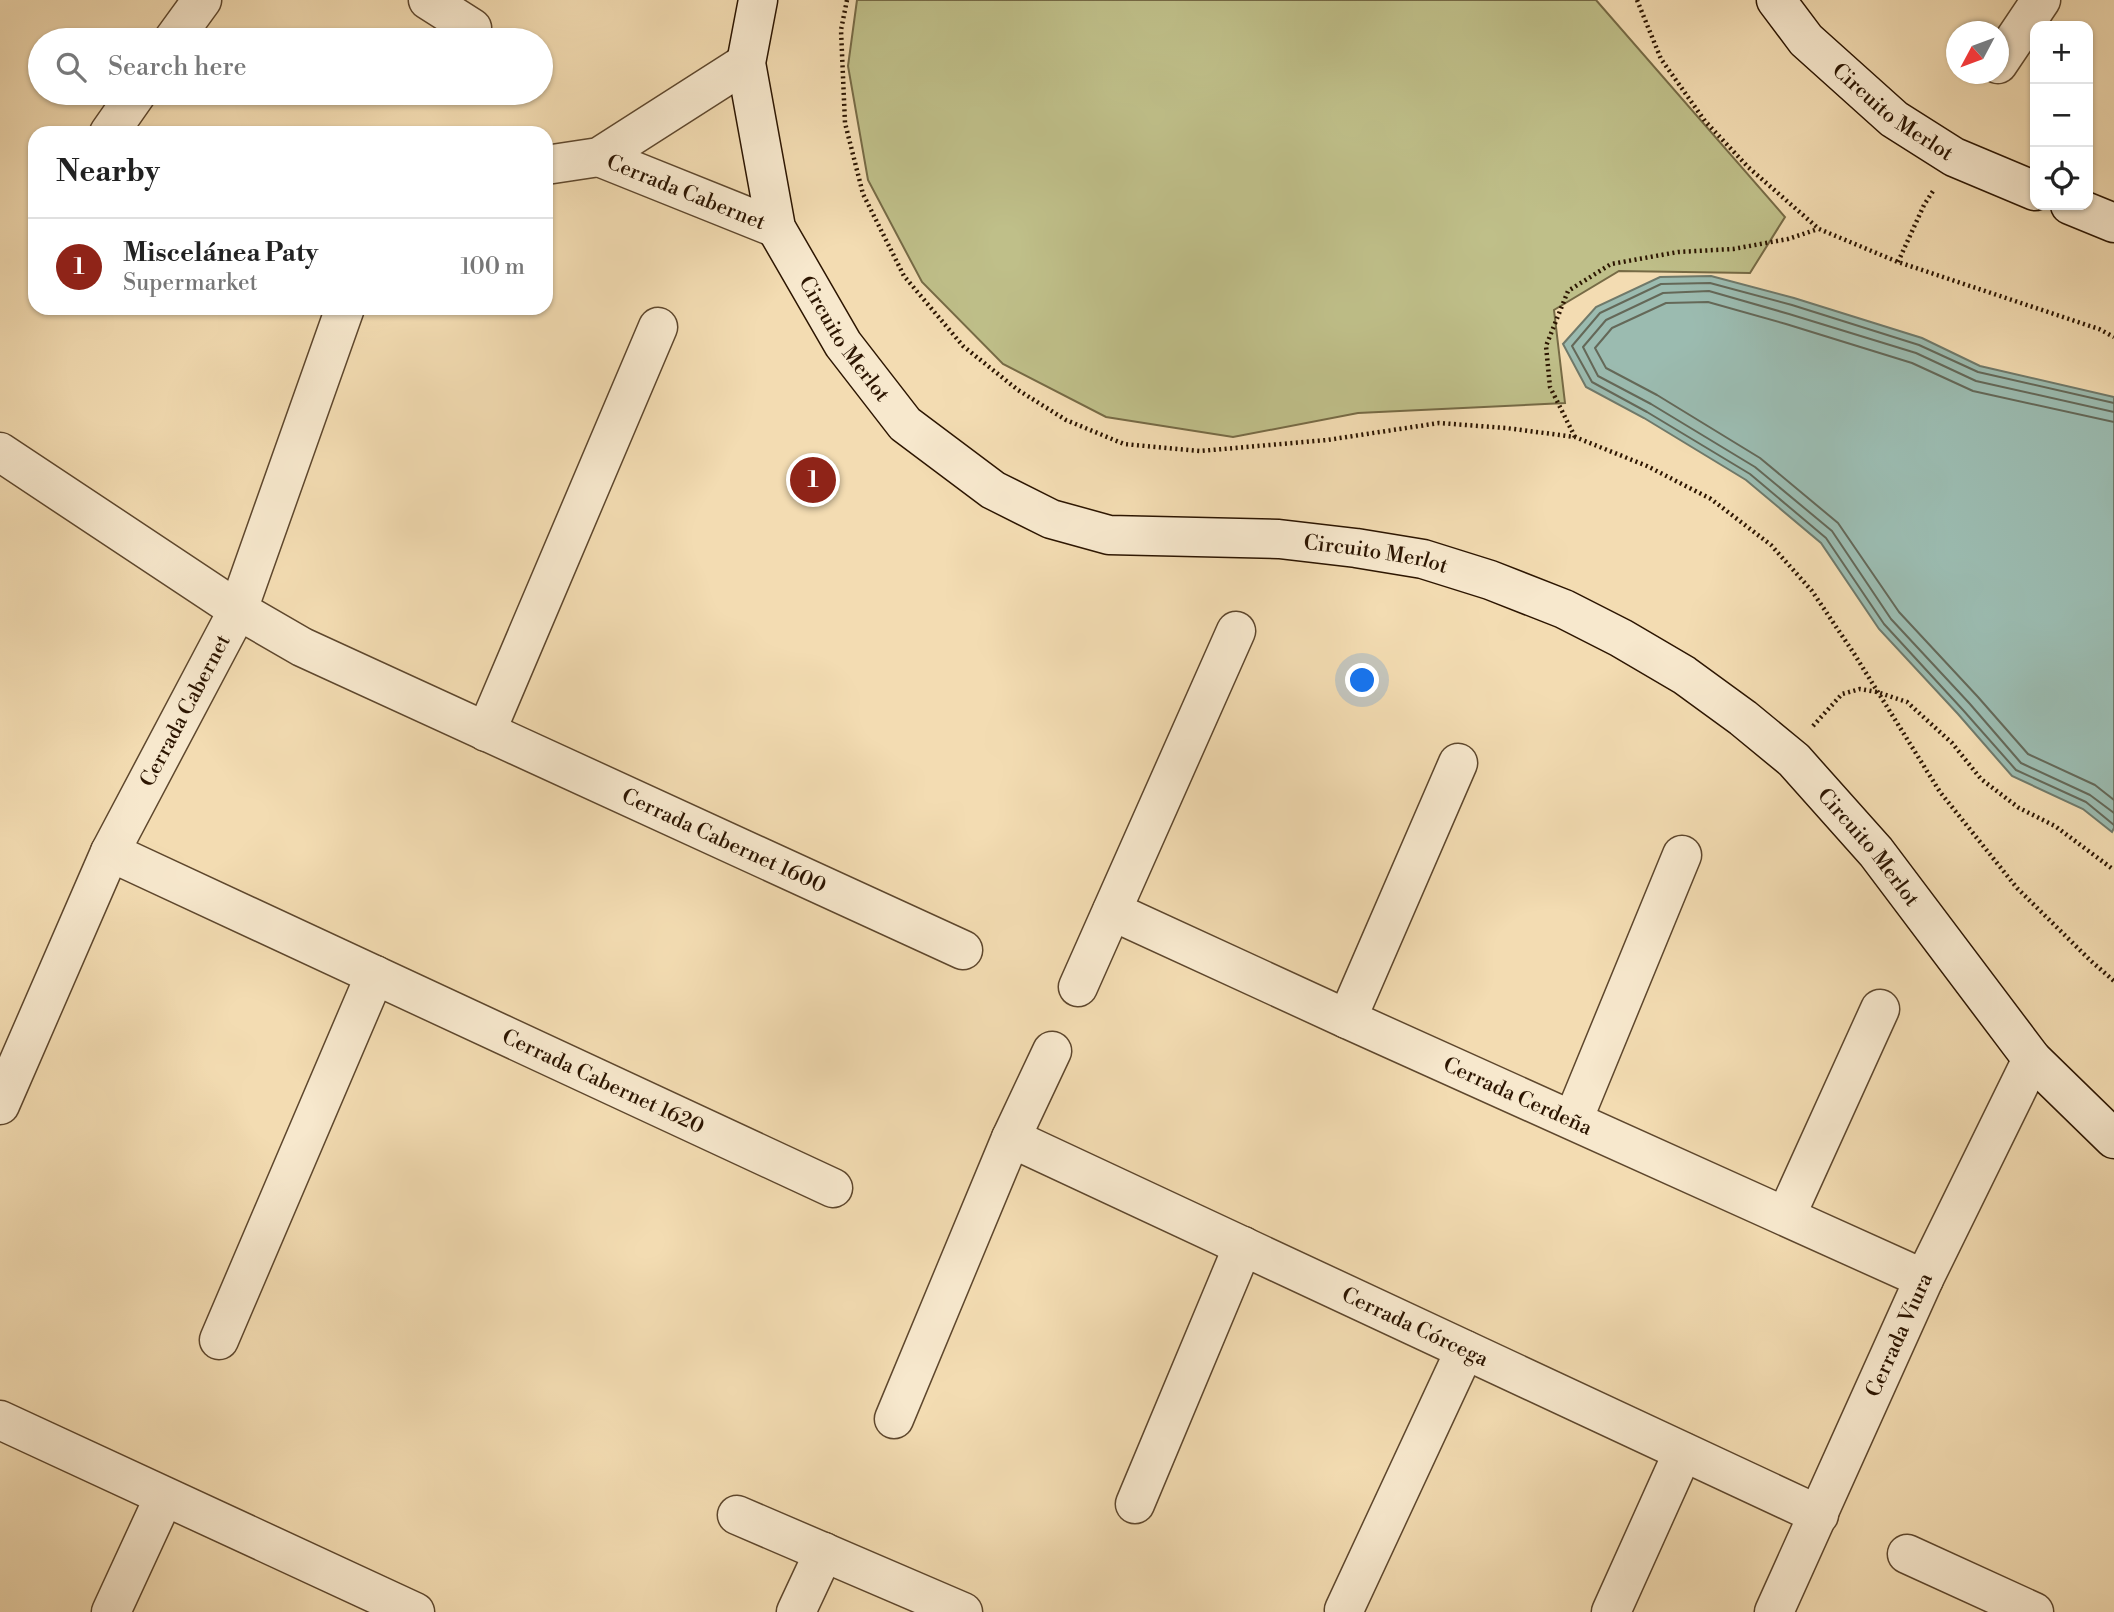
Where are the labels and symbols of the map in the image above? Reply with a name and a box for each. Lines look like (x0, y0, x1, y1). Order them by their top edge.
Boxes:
north arrow (1946, 21, 2009, 84)
street label: Circuito Merlot (1826, 58, 1958, 167)
street label: Cerrada Cabernet (603, 149, 770, 237)
street label: Circuito Merlot (792, 271, 895, 408)
pin: 1 (790, 454, 836, 506)
street label: Circuito Merlot (1302, 530, 1451, 580)
street label: Cerrada Cabernet (135, 630, 237, 792)
your location (1345, 663, 1379, 697)
street label: Cerrada Cabernet 1600 (617, 783, 830, 899)
street label: Circuito Merlot (1811, 783, 1925, 912)
street label: Cerrada Cabernet 1620 (498, 1024, 708, 1140)
street label: Cerrada Cerdeña (1439, 1052, 1596, 1142)
street label: Cerrada Viura (1861, 1268, 1939, 1401)
street label: Cerrada Córcega (1337, 1282, 1493, 1373)

